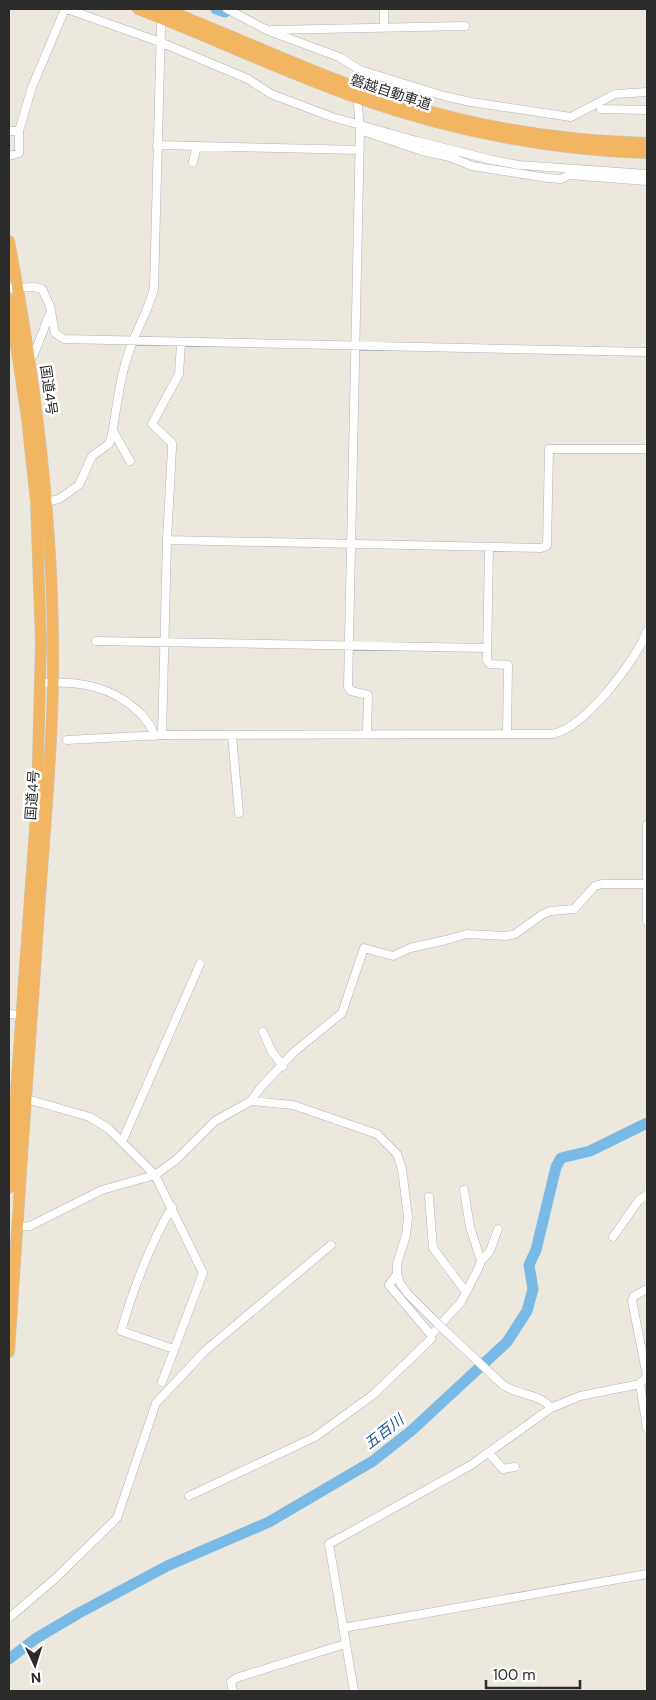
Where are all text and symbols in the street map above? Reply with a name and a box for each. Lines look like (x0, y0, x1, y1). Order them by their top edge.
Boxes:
street label: 磐越自動車道 (348, 70, 434, 114)
street label: 国道4号 (37, 364, 61, 416)
street label: 国道4号 (21, 769, 43, 821)
water label: 五百川 (360, 1409, 409, 1454)
north arrow (10, 1640, 60, 1690)
scale bar (486, 1658, 580, 1690)
text: 100 m (493, 1665, 536, 1685)
text: N (30, 1669, 42, 1687)

